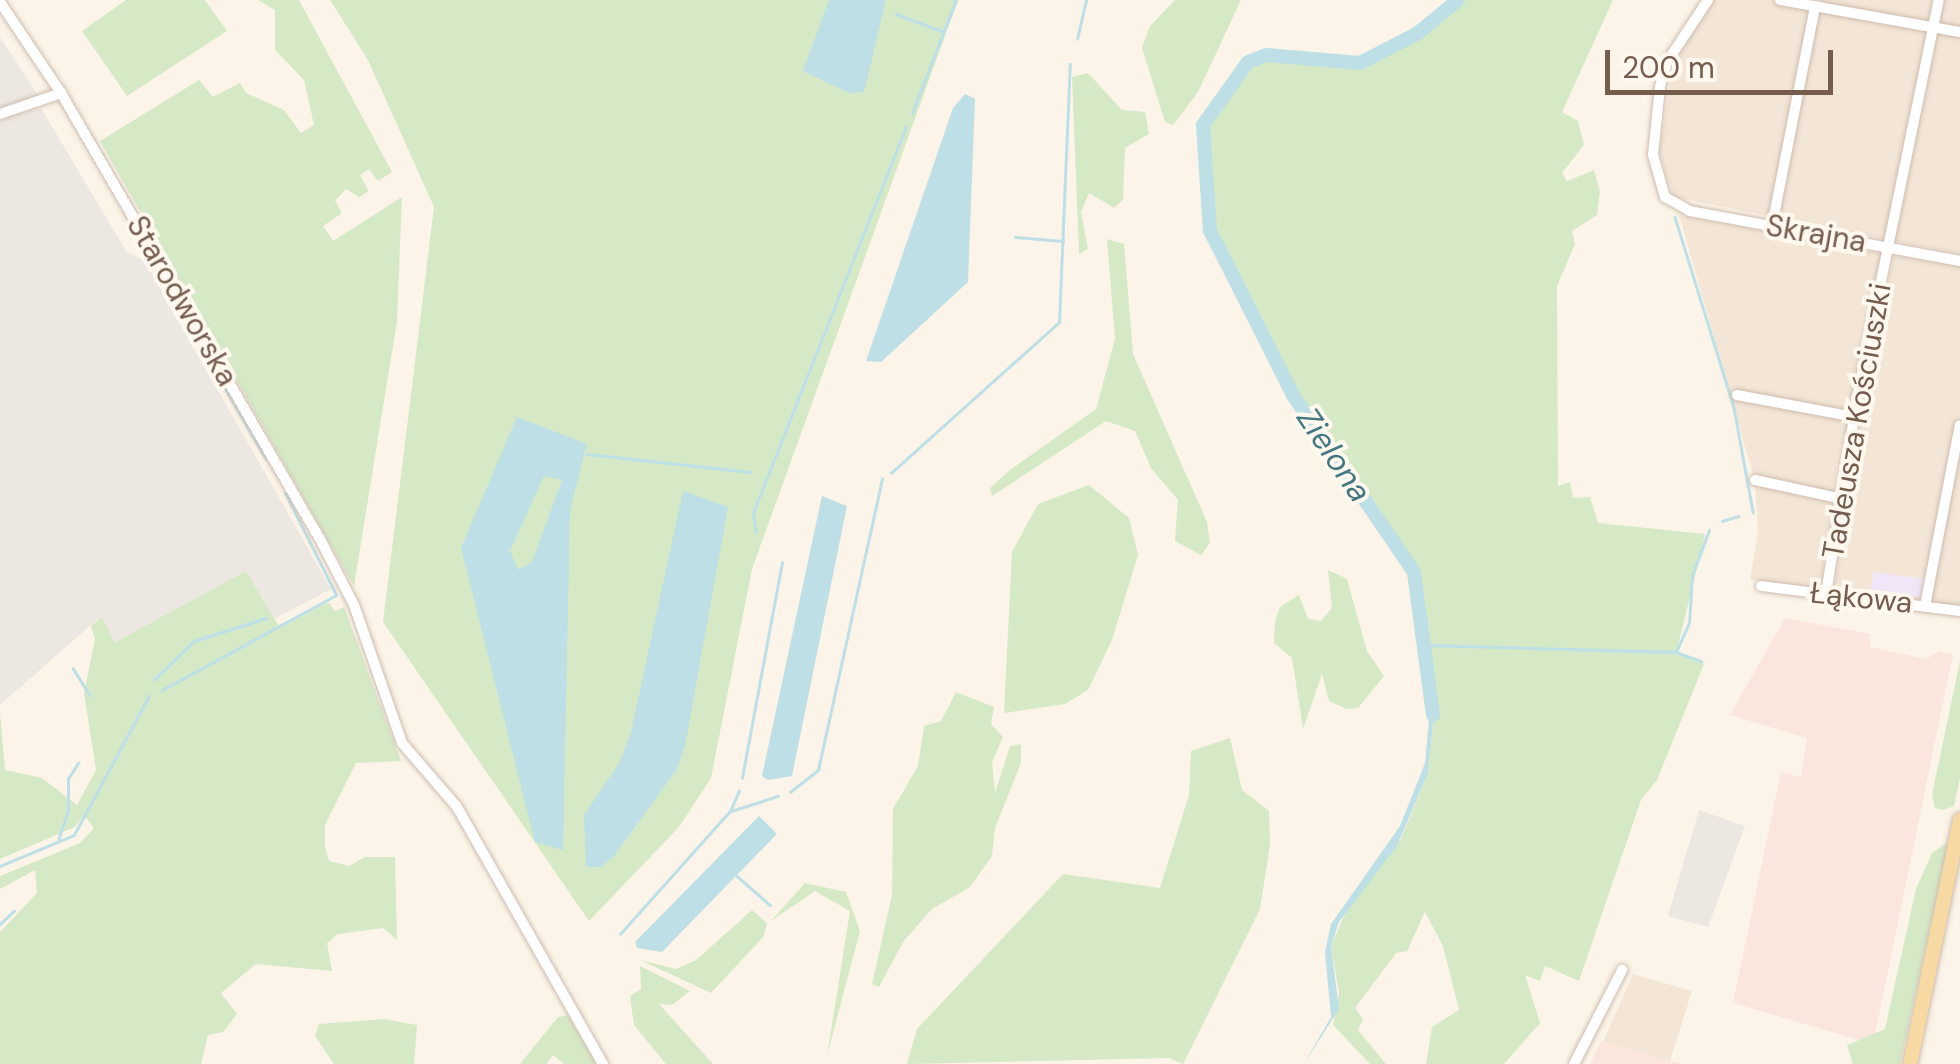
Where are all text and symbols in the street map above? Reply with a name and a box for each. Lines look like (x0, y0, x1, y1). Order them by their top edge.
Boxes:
scale bar (1610, 30, 1838, 92)
text: 200 m (1622, 48, 1715, 87)
street label: Skrajna (1763, 208, 1869, 260)
street label: Starodworska (119, 210, 245, 392)
street label: Tadeusza Kościuszki (1815, 280, 1899, 562)
water label: Zielona (1289, 401, 1379, 509)
street label: Łąkowa (1808, 575, 1914, 621)

